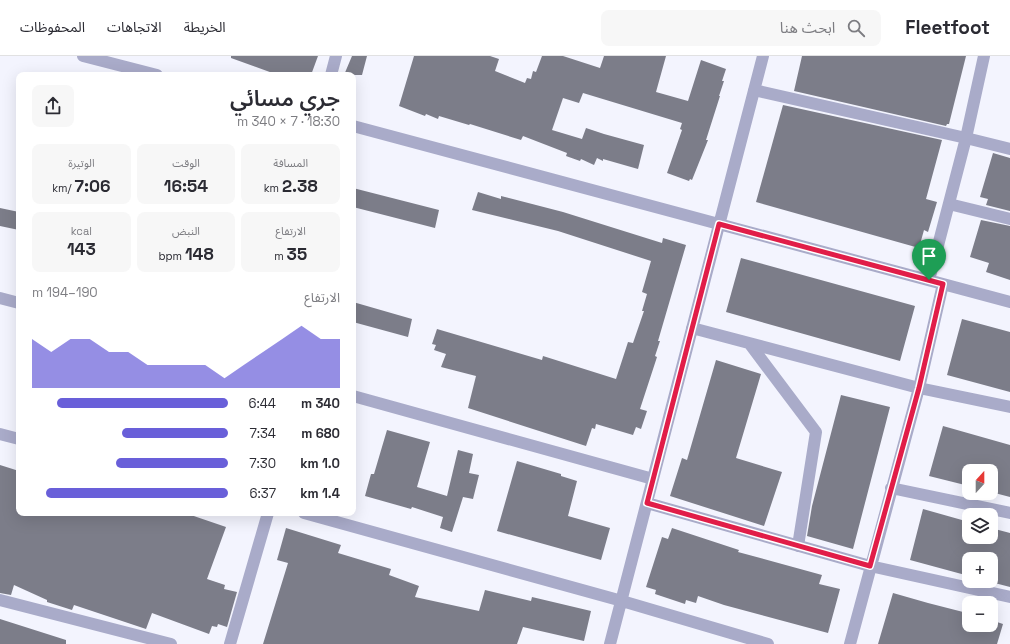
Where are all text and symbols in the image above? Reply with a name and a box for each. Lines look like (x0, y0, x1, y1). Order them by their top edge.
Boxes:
search box (601, 10, 881, 46)
text: Fleetfoot (905, 15, 990, 40)
icon: search (845, 17, 867, 39)
text: المحفوظات (20, 18, 85, 36)
text: الاتجاهات (107, 18, 162, 36)
text: الخريطة (184, 18, 226, 36)
text: ابحث هنا (780, 18, 835, 37)
text: جري مسائي (230, 84, 340, 112)
button: share (32, 85, 74, 127)
text: 18:30 · 7 × 340 m (237, 113, 340, 130)
text: الوتيرة (68, 156, 95, 170)
text: الوقت (172, 156, 200, 170)
text: المسافة (273, 156, 308, 170)
text: 7:06 (74, 175, 111, 197)
text: 16:54 (164, 175, 208, 197)
text: 2.38 (282, 175, 318, 197)
text: /km (52, 181, 74, 195)
text: km (264, 181, 282, 195)
text: kcal (71, 224, 92, 238)
text: النبض (172, 224, 200, 238)
text: الارتفاع (276, 224, 306, 238)
text: 143 (67, 238, 96, 260)
pin (912, 239, 946, 280)
text: 148 (185, 243, 214, 265)
text: 35 (287, 243, 307, 265)
icon: arrive (918, 245, 940, 267)
text: bpm (158, 249, 185, 263)
text: m (274, 249, 287, 263)
text: 190–194 m (32, 284, 98, 301)
text: الارتفاع (304, 289, 340, 306)
text: 6:44 (249, 395, 276, 412)
text: 340 m (301, 395, 340, 412)
text: 7:34 (249, 425, 276, 442)
text: 680 m (301, 425, 340, 442)
text: 7:30 (249, 455, 276, 472)
text: 1.0 km (300, 455, 340, 472)
north arrow (962, 464, 998, 500)
map controls (962, 464, 998, 632)
text: 6:37 (250, 485, 276, 502)
text: 1.4 km (300, 485, 340, 502)
button: layers (962, 508, 998, 544)
button: + (962, 552, 998, 588)
button: − (962, 596, 998, 632)

